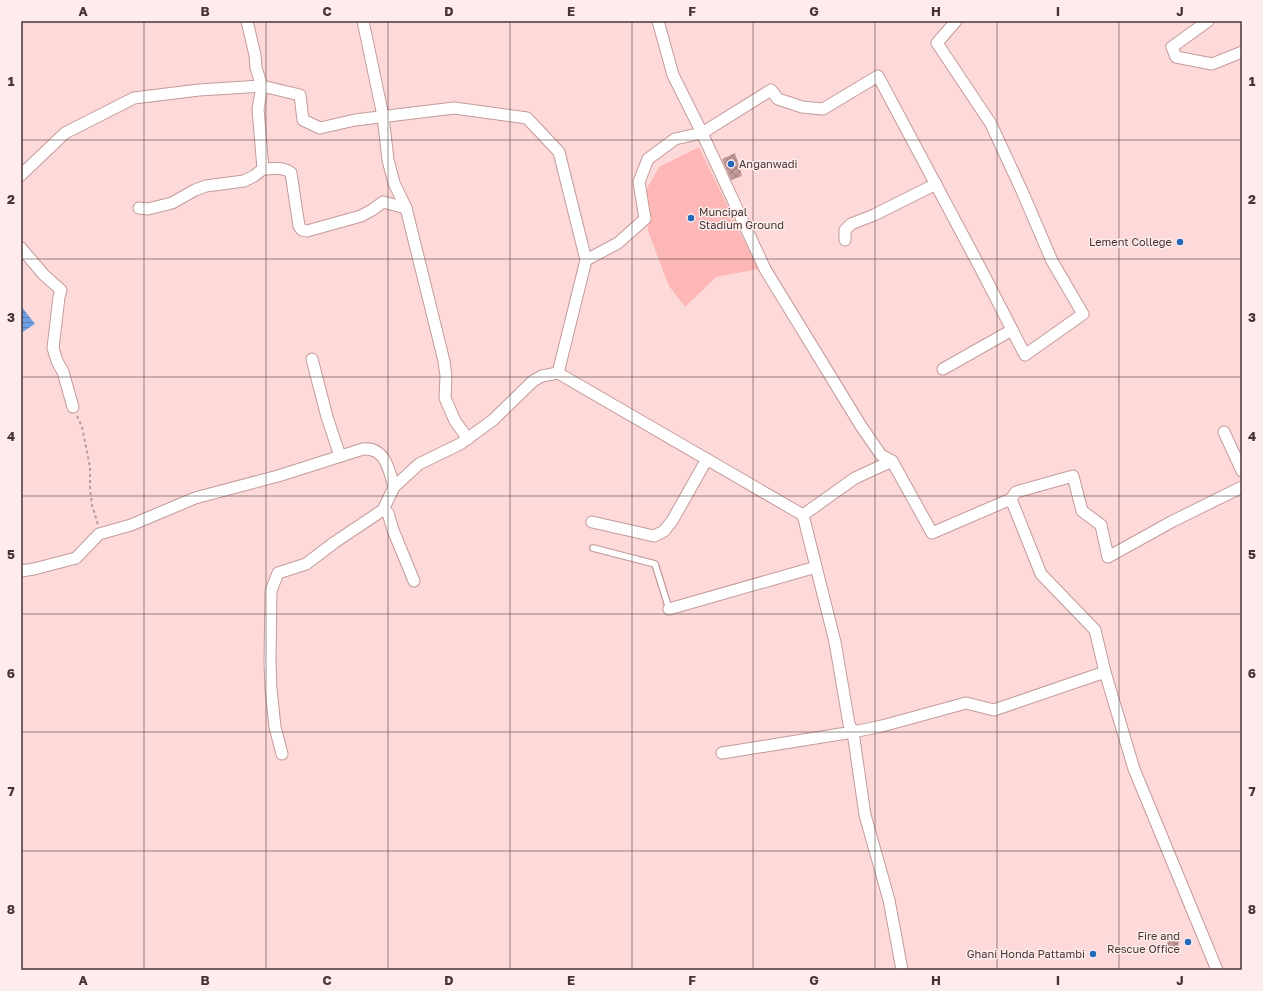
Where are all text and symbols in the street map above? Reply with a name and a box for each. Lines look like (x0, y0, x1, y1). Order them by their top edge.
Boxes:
text: A (78, 3, 88, 19)
text: B (200, 3, 210, 19)
text: C (322, 3, 332, 19)
text: D (444, 3, 454, 19)
text: E (567, 3, 575, 19)
text: F (688, 3, 696, 19)
text: G (809, 3, 819, 19)
text: H (931, 3, 941, 19)
text: I (1056, 3, 1060, 19)
text: J (1176, 3, 1184, 19)
text: 1 (8, 73, 15, 89)
text: 1 (1249, 73, 1256, 89)
place label: Anganwadi (739, 157, 797, 170)
marker: Anganwadi (726, 159, 736, 169)
text: 2 (7, 191, 15, 207)
text: 2 (1248, 191, 1256, 207)
place label: Muncipal Stadium Ground (699, 205, 784, 231)
marker: Muncipal Stadium Ground (686, 213, 696, 223)
place label: Lement College (1089, 235, 1172, 248)
marker: Lement College (1175, 237, 1185, 247)
text: 3 (7, 309, 15, 325)
text: 3 (1248, 309, 1256, 325)
text: 4 (7, 428, 15, 444)
text: 4 (1248, 428, 1256, 444)
text: 5 (7, 546, 15, 562)
text: 5 (1248, 546, 1256, 562)
text: 6 (7, 665, 15, 681)
text: 6 (1248, 665, 1256, 681)
text: 7 (7, 783, 15, 799)
text: 7 (1248, 783, 1256, 799)
text: 8 (7, 901, 15, 917)
text: 8 (1248, 901, 1256, 917)
place label: Fire and Rescue Office (1107, 929, 1180, 955)
marker: Fire and Rescue Office (1183, 937, 1193, 947)
place label: Ghani Honda Pattambi (967, 947, 1085, 960)
marker: Ghani Honda Pattambi (1088, 949, 1098, 959)
text: A (78, 972, 88, 988)
text: B (200, 972, 210, 988)
text: C (322, 972, 332, 988)
text: D (444, 972, 454, 988)
text: E (567, 972, 575, 988)
text: F (688, 972, 696, 988)
text: G (809, 972, 819, 988)
text: H (931, 972, 941, 988)
text: I (1056, 972, 1060, 988)
text: J (1176, 972, 1184, 988)

